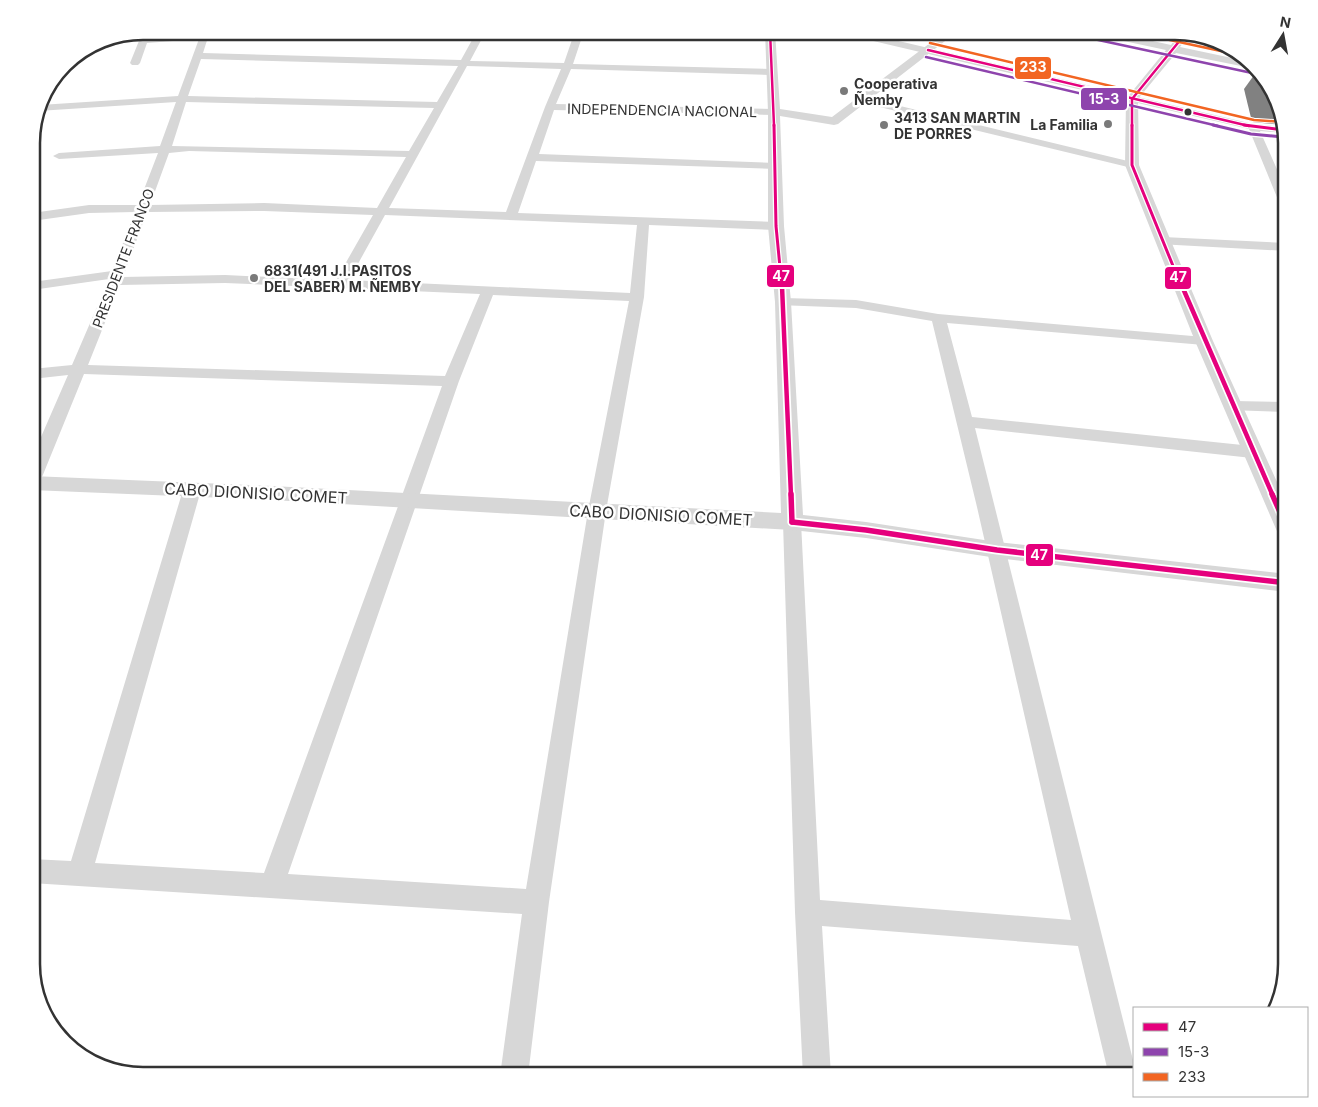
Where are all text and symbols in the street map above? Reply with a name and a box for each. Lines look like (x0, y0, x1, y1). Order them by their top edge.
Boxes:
north arrow (1258, 10, 1308, 60)
text: N (1279, 12, 1292, 31)
line badge: 233 (1014, 56, 1052, 80)
text: 233 (1020, 58, 1046, 75)
place label: Cooperativa Ñemby (854, 75, 938, 108)
marker: Cooperativa Ñemby (838, 85, 850, 97)
line badge: 15-3 (1080, 87, 1128, 111)
text: 15-3 (1089, 90, 1119, 107)
street label: INDEPENDENCIA NACIONAL (567, 100, 757, 120)
unlabelled marker (1183, 107, 1193, 117)
place label: 3413 SAN MARTIN DE PORRES (894, 109, 1020, 142)
place label: La Familia (1030, 116, 1098, 133)
marker: La Familia (1102, 118, 1114, 130)
marker: 3413 SAN MARTIN DE PORRES (878, 119, 890, 131)
street label: PRESIDENTE FRANCO (89, 186, 157, 330)
place label: 6831(491 J.I.PASITOS DEL SABER) M. ÑEMBY (264, 262, 421, 295)
line badge: 47 (766, 264, 795, 288)
line badge: 47 (1164, 266, 1192, 290)
text: 47 (772, 267, 790, 284)
text: 47 (1169, 268, 1187, 285)
marker: 6831(491 J.I.PASITOS DEL SABER) M. ÑEMBY (248, 272, 260, 284)
street label: CABO DIONISIO COMET (164, 478, 348, 508)
street label: CABO DIONISIO COMET (569, 500, 753, 530)
line badge: 47 (1025, 543, 1054, 567)
text: 47 (1030, 546, 1048, 563)
legend (1133, 1007, 1308, 1097)
text: 47 (1178, 1017, 1196, 1036)
text: 15-3 (1178, 1042, 1209, 1061)
text: 233 (1178, 1067, 1206, 1086)

